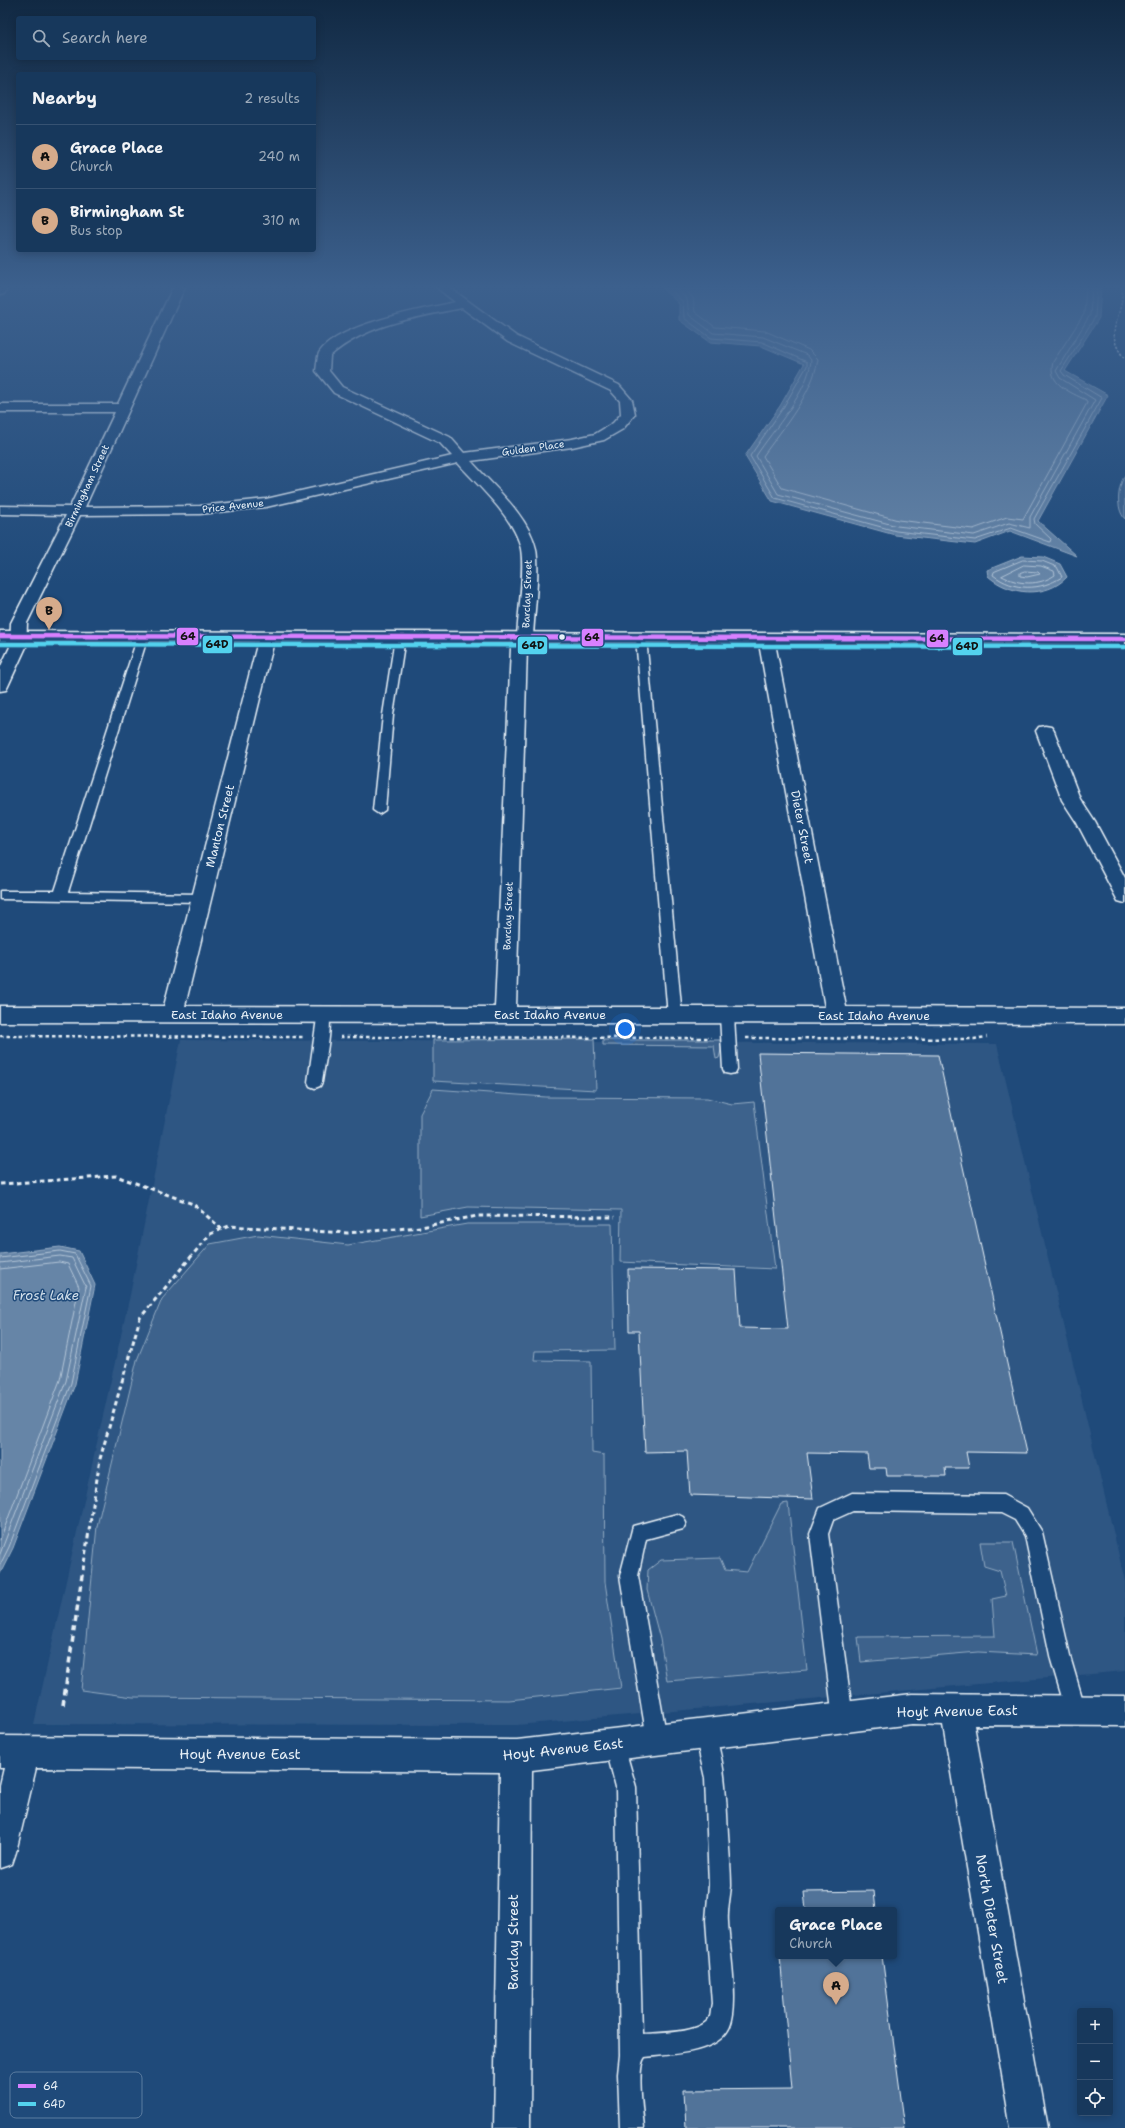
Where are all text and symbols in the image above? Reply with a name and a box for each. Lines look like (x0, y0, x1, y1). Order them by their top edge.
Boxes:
search box (16, 16, 316, 60)
icon: search (30, 27, 52, 49)
text: Search here (62, 28, 148, 48)
text: Nearby (32, 87, 97, 109)
text: 2 results (244, 90, 300, 107)
text: Grace Place (70, 138, 163, 158)
text: A (40, 148, 50, 165)
text: 240 m (258, 148, 300, 165)
text: Church (70, 158, 113, 175)
text: Birmingham St (70, 202, 184, 222)
text: B (41, 212, 49, 229)
text: 310 m (262, 212, 300, 229)
text: Bus stop (70, 222, 122, 239)
street label: Gulden Place (501, 437, 566, 459)
street label: Birmingham Street (62, 442, 112, 530)
street label: Price Avenue (202, 496, 265, 516)
street label: Barclay Street (519, 560, 535, 628)
pin: B (36, 597, 62, 630)
line badge: 64 (176, 627, 199, 646)
line badge: 64 (581, 628, 604, 647)
text: 64 (180, 629, 196, 644)
line badge: 64 (926, 629, 949, 648)
text: 64 (584, 630, 600, 645)
text: 64 (929, 631, 945, 646)
unlabelled marker (557, 632, 567, 642)
line badge: 64D (202, 635, 233, 654)
line badge: 64D (517, 636, 548, 655)
text: 64D (206, 637, 229, 652)
line badge: 64D (952, 637, 983, 656)
text: 64D (522, 638, 545, 653)
text: 64D (956, 639, 979, 654)
street label: Manton Street (202, 783, 238, 869)
street label: Dieter Street (787, 789, 817, 865)
street label: Barclay Street (500, 882, 516, 950)
street label: East Idaho Avenue (171, 1007, 283, 1023)
street label: East Idaho Avenue (494, 1007, 606, 1023)
street label: East Idaho Avenue (818, 1008, 930, 1024)
your location (615, 1019, 635, 1039)
water label: Frost Lake (13, 1287, 79, 1304)
street label: Hoyt Avenue East (896, 1701, 1018, 1721)
street label: Hoyt Avenue East (502, 1734, 624, 1764)
street label: Hoyt Avenue East (179, 1745, 301, 1763)
street label: North Dieter Street (972, 1853, 1012, 1985)
street label: Barclay Street (504, 1894, 522, 1990)
popup (775, 1907, 897, 1959)
text: Grace Place (789, 1915, 883, 1935)
text: Church (789, 1935, 832, 1952)
pin: A (823, 1972, 849, 2005)
map controls (1077, 2008, 1113, 2116)
button: + (1077, 2008, 1113, 2044)
button: − (1077, 2044, 1113, 2080)
legend (10, 2072, 142, 2118)
text: 64 (43, 2079, 58, 2094)
button: locate (1077, 2080, 1113, 2116)
text: 64D (43, 2097, 65, 2112)

